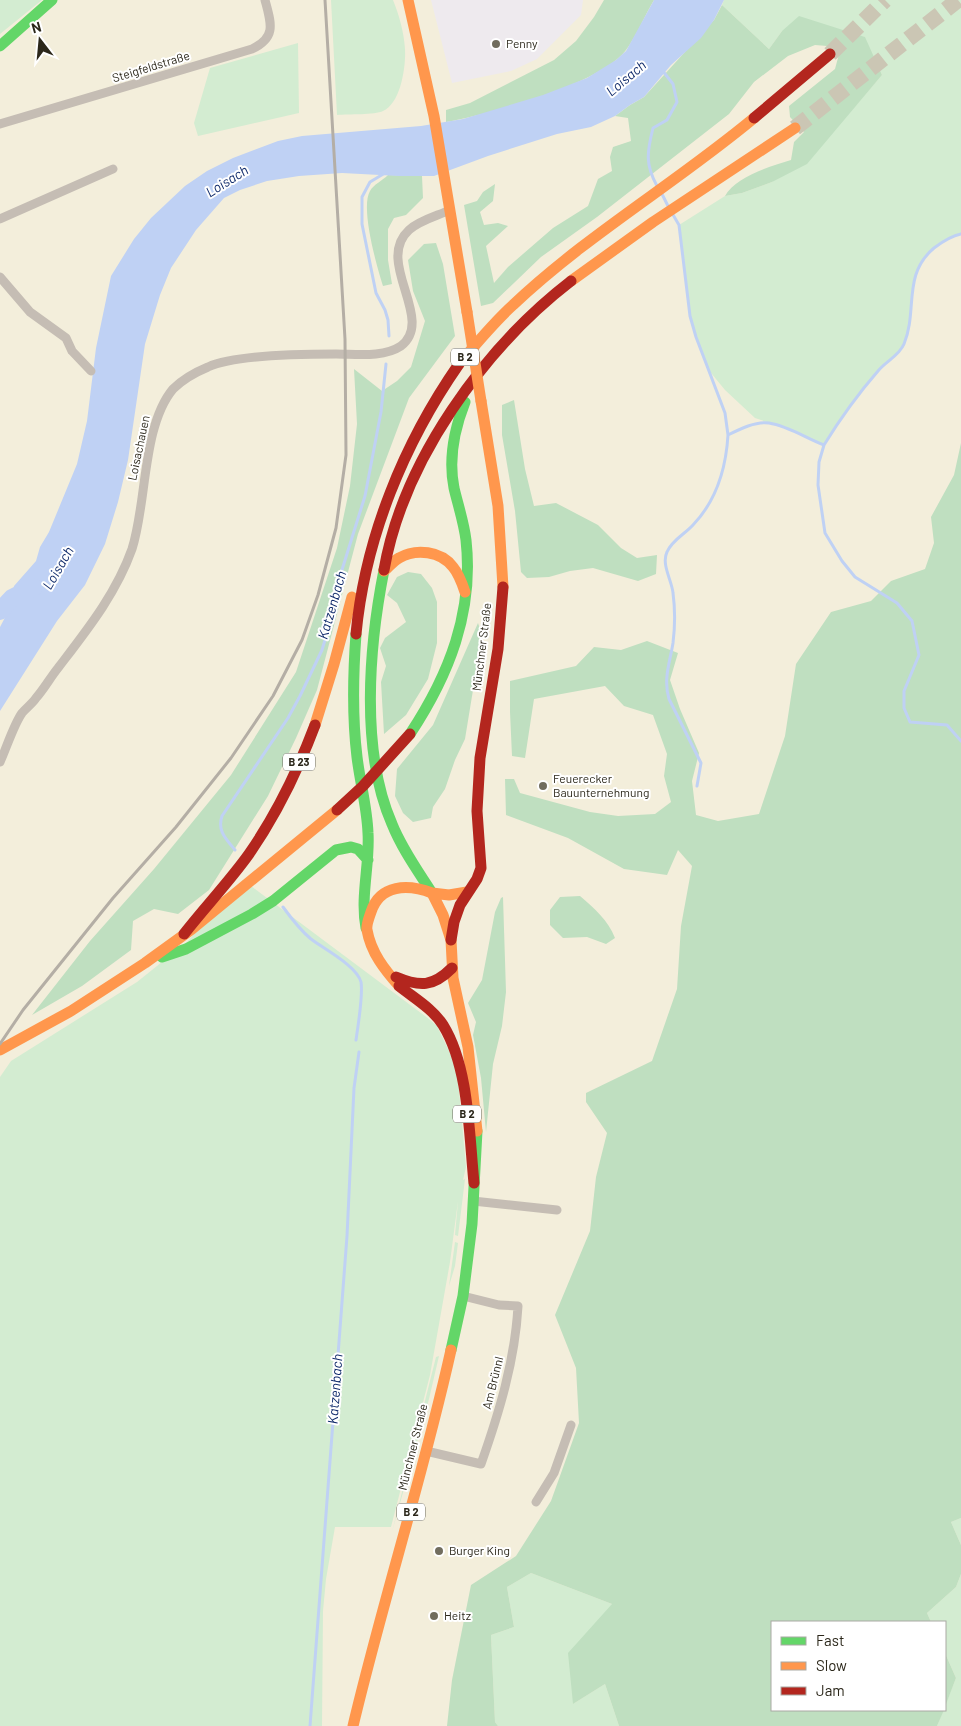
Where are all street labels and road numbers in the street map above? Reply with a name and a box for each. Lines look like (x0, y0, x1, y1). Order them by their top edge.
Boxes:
street label: Steigfeldstraße (110, 48, 191, 84)
road number: B 2 (451, 348, 479, 366)
street label: Loisachauen (124, 414, 152, 482)
street label: Münchner Straße (469, 602, 493, 692)
road number: B 23 (283, 754, 315, 770)
road number: B 2 (453, 1106, 481, 1122)
street label: Am Brünnl (479, 1355, 505, 1410)
street label: Münchner Straße (395, 1402, 430, 1491)
road number: B 2 (397, 1504, 425, 1520)

